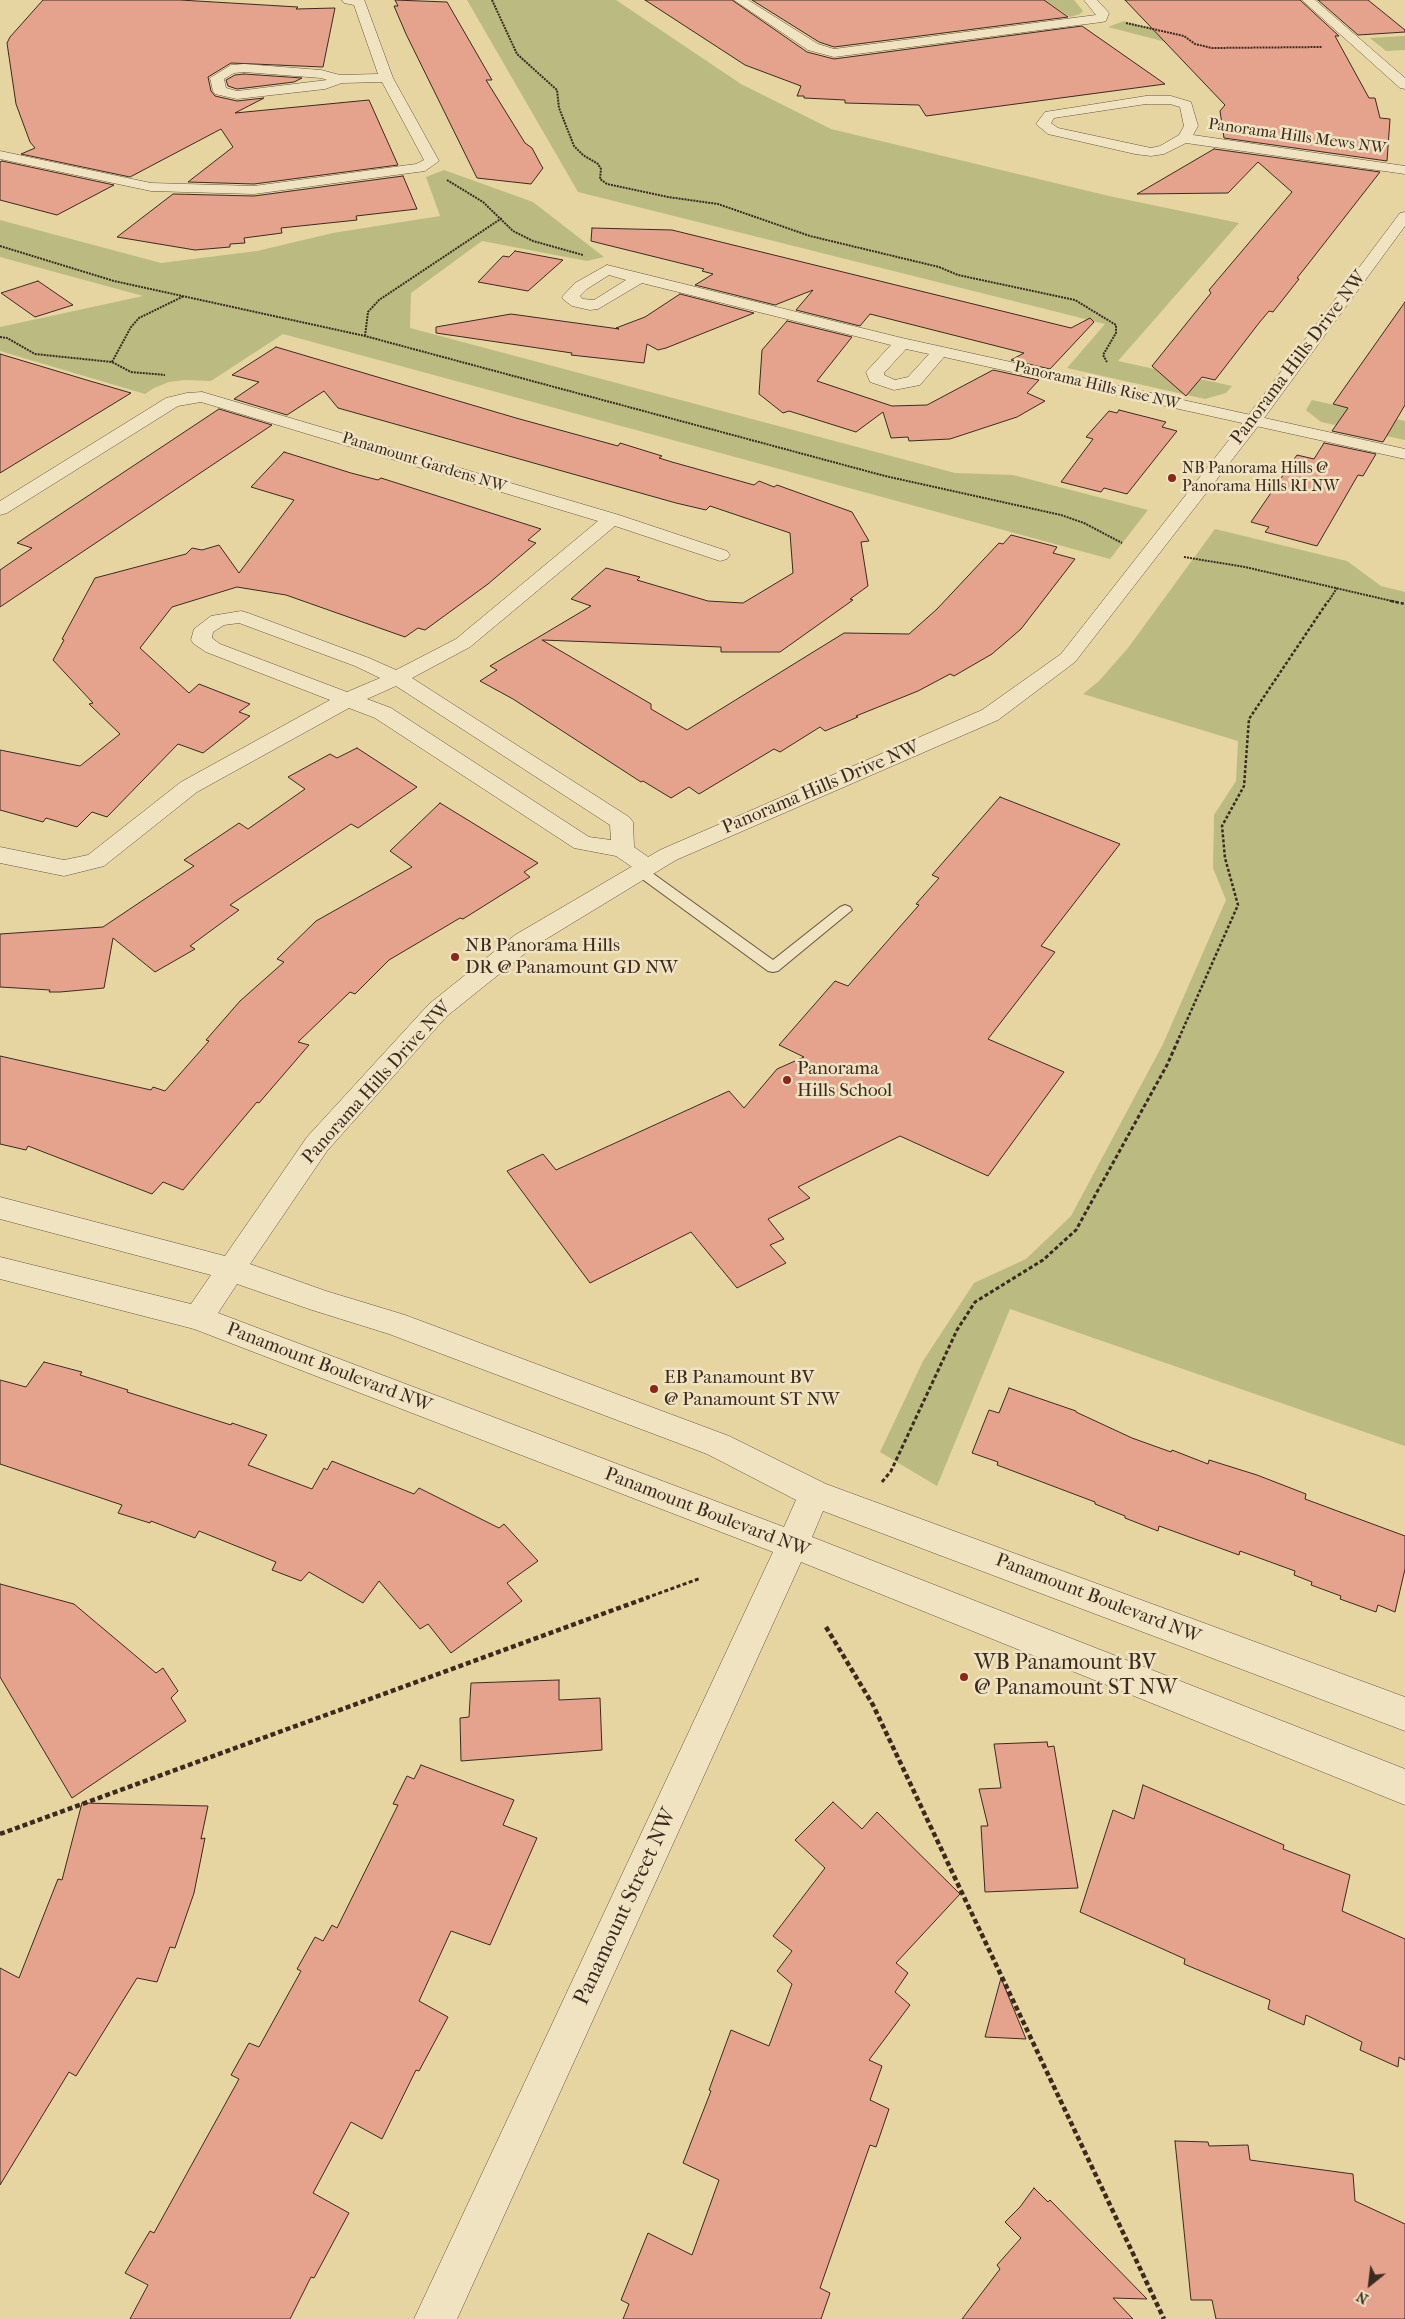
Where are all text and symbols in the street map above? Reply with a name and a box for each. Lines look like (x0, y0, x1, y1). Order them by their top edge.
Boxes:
street label: Panorama Hills Mews NW (1207, 115, 1387, 159)
street label: Panorama Hills Drive NW (1226, 267, 1372, 449)
street label: Panorama Hills Rise NW (1012, 358, 1182, 414)
street label: Panamount Gardens NW (340, 429, 508, 497)
place label: NB Panorama Hills @ Panorama Hills RI NW (1182, 459, 1339, 497)
marker: NB Panorama Hills @ Panorama Hills RI NW (1166, 472, 1178, 484)
street label: Panorama Hills Drive NW (719, 736, 923, 840)
place label: NB Panorama Hills DR @ Panamount GD NW (465, 935, 678, 979)
marker: NB Panorama Hills DR @ Panamount GD NW (449, 951, 461, 963)
street label: Panorama Hills Drive NW (298, 997, 456, 1169)
place label: Panorama Hills School (797, 1058, 892, 1102)
marker: Panorama Hills School (781, 1074, 793, 1086)
street label: Panamount Boulevard NW (223, 1318, 435, 1418)
place label: EB Panamount BV @ Panamount ST NW (664, 1367, 840, 1411)
marker: EB Panamount BV @ Panamount ST NW (648, 1383, 660, 1395)
street label: Panamount Boulevard NW (601, 1463, 813, 1563)
street label: Panamount Boulevard NW (992, 1549, 1204, 1649)
place label: WB Panamount BV @ Panamount ST NW (974, 1651, 1177, 1702)
marker: WB Panamount BV @ Panamount ST NW (958, 1671, 970, 1683)
street label: Panamount Street NW (569, 1804, 683, 2010)
north arrow (1345, 2259, 1395, 2309)
text: N (1354, 2288, 1371, 2308)

